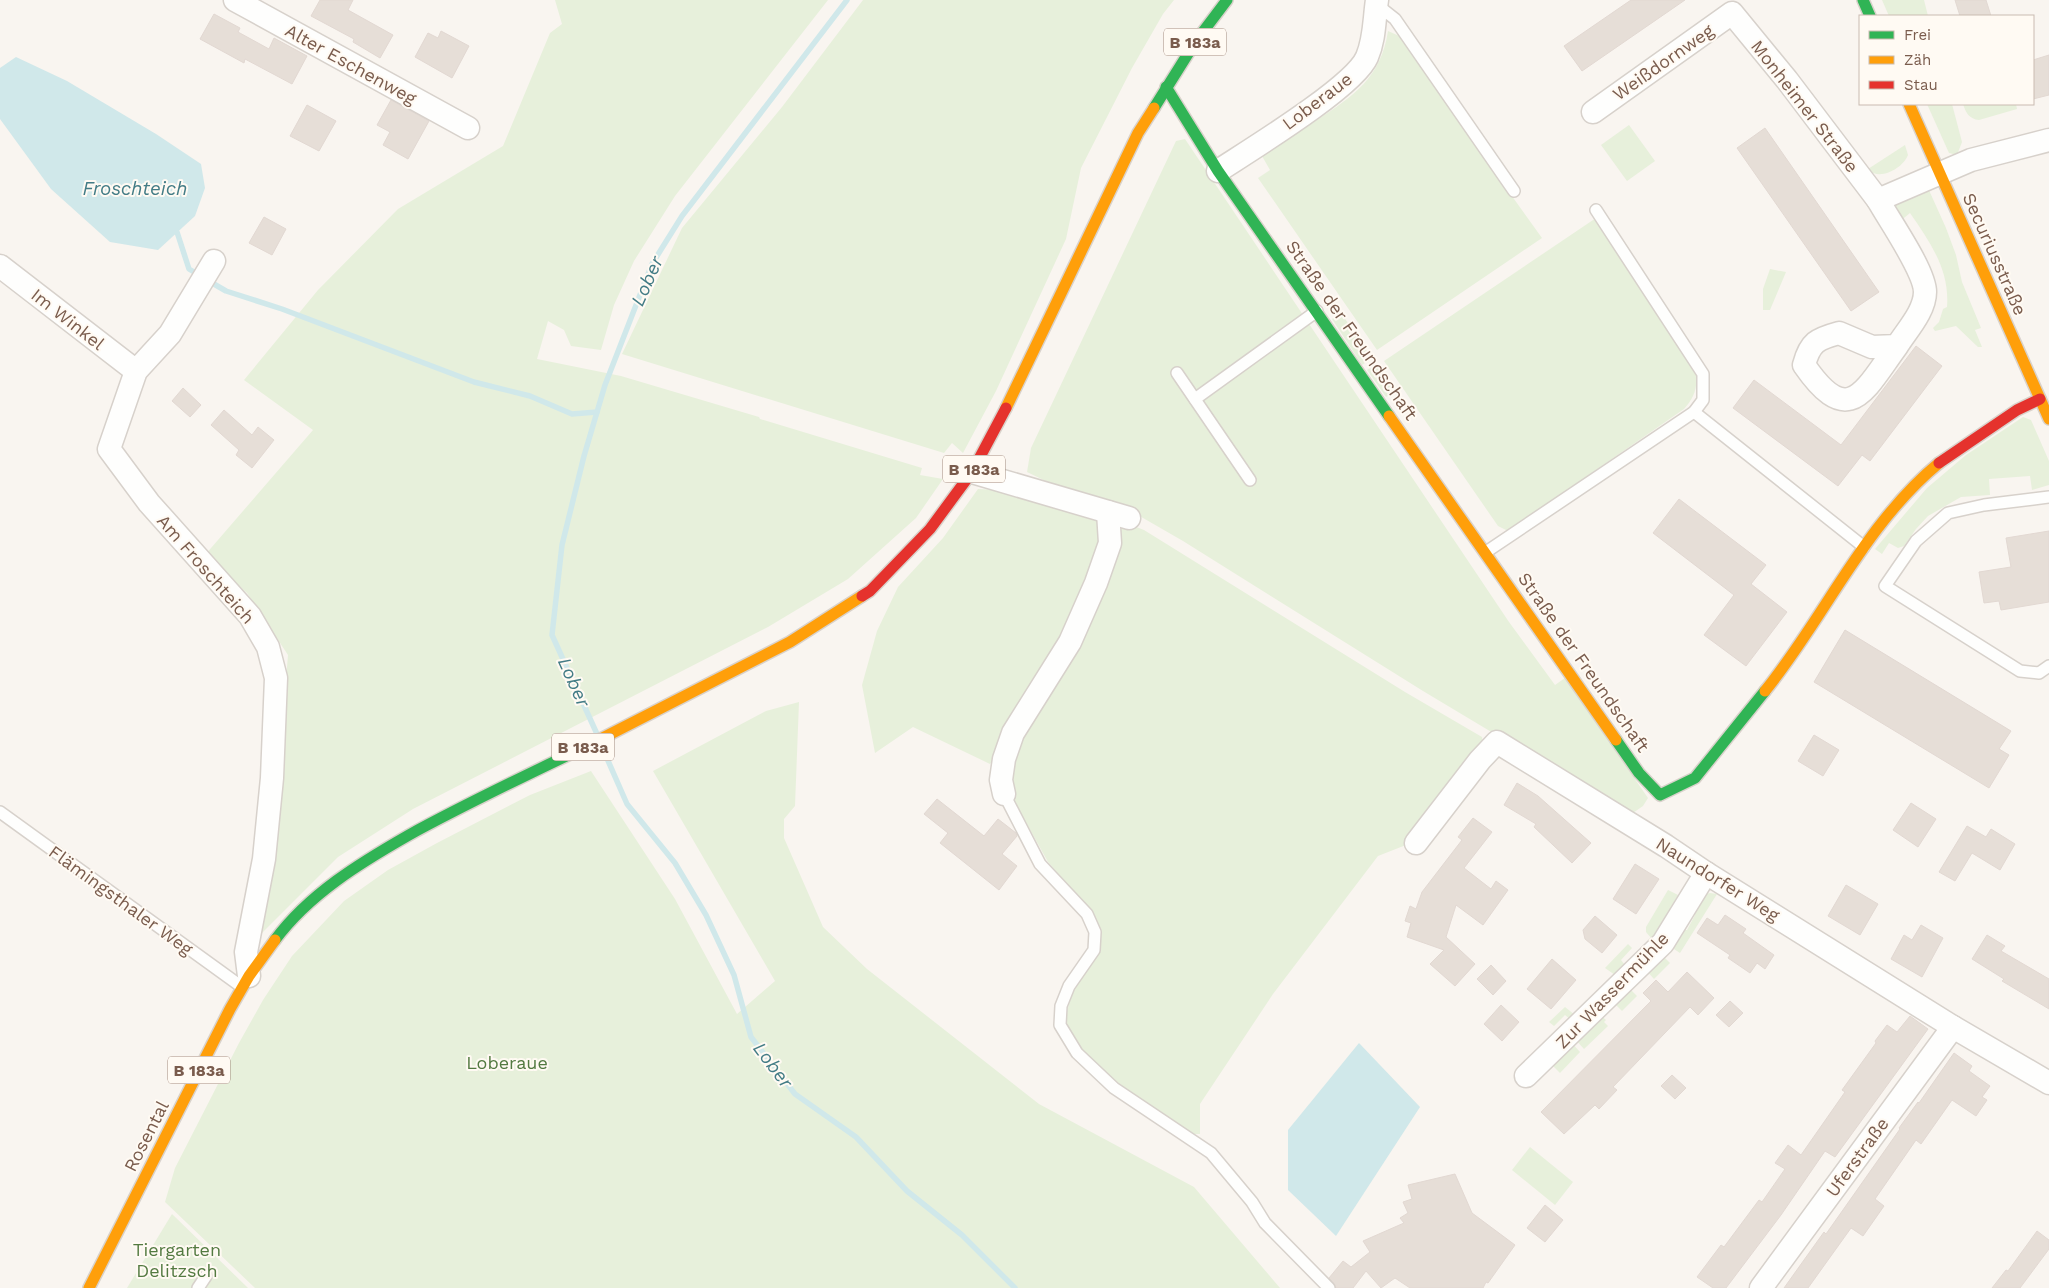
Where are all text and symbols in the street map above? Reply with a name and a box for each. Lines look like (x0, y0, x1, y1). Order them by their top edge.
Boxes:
legend (1859, 15, 2034, 105)
street label: Alter Eschenweg (282, 19, 420, 109)
street label: Weißdornweg (1609, 19, 1718, 104)
text: Frei (1904, 26, 1931, 44)
road number: B 183a (1164, 28, 1226, 56)
street label: Monheimer Straße (1747, 36, 1863, 176)
text: Zäh (1904, 51, 1931, 69)
street label: Loberaue (1278, 68, 1356, 134)
text: Stau (1904, 76, 1938, 94)
water label: Froschteich (83, 177, 187, 200)
street label: Securiusstraße (1959, 190, 2031, 318)
street label: Straße der Freundschaft (1282, 236, 1422, 424)
water label: Lober (626, 252, 668, 309)
street label: Im Winkel (27, 284, 109, 354)
road number: B 183a (943, 456, 1005, 482)
street label: Am Froschteich (153, 510, 259, 628)
street label: Straße der Freundschaft (1514, 568, 1654, 756)
water label: Lober (553, 654, 595, 711)
road number: B 183a (552, 734, 614, 760)
street label: Naundorfer Weg (1652, 833, 1784, 926)
street label: Flämingsthaler Weg (45, 841, 197, 960)
street label: Zur Wassermühle (1551, 927, 1673, 1053)
water label: Lober (748, 1037, 798, 1093)
park label: Loberaue (466, 1052, 548, 1073)
road number: B 183a (168, 1056, 230, 1084)
street label: Rosental (119, 1097, 173, 1175)
street label: Uferstraße (1821, 1113, 1893, 1201)
park label: Tiergarten Delitzsch (133, 1239, 221, 1281)

